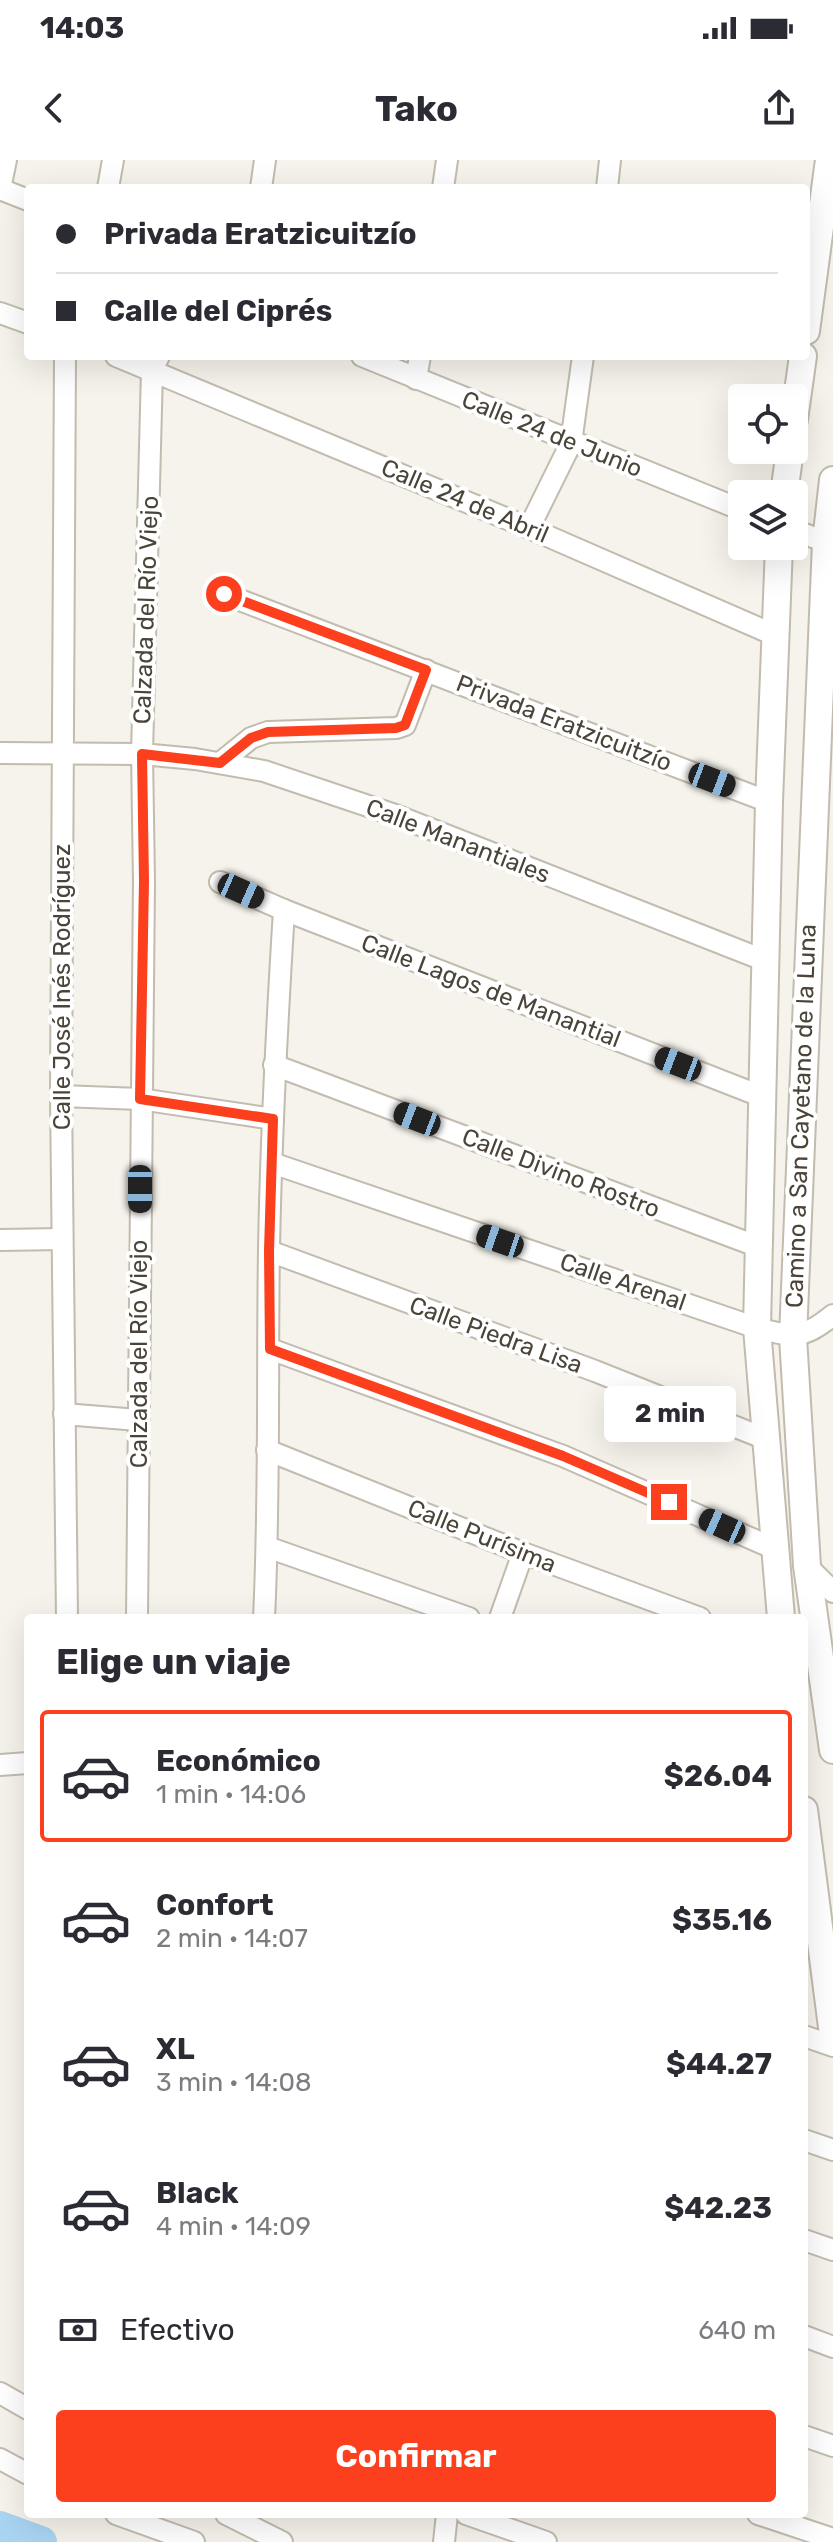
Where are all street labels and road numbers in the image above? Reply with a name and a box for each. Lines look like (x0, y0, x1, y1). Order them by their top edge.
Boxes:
street label: Calle 24 de Junio (458, 385, 646, 483)
street label: Calle 24 de Abril (377, 453, 553, 549)
street label: Calzada del Río Viejo (128, 495, 164, 725)
street label: Privada Eratzicuitzío (452, 669, 676, 777)
street label: Calle Manantiales (362, 793, 554, 889)
street label: Calle José Inés Rodríguez (48, 844, 76, 1130)
street label: Camino a San Cayetano de la Luna (780, 924, 822, 1308)
street label: Calle Lagos de Manantial (357, 929, 625, 1053)
street label: Calle Divino Rostro (458, 1122, 664, 1224)
street label: Calzada del Río Viejo (125, 1240, 153, 1468)
street label: Calle Arenal (556, 1247, 690, 1317)
street label: Calle Piedra Lisa (406, 1291, 586, 1379)
street label: Calle Purísima (404, 1493, 560, 1579)

